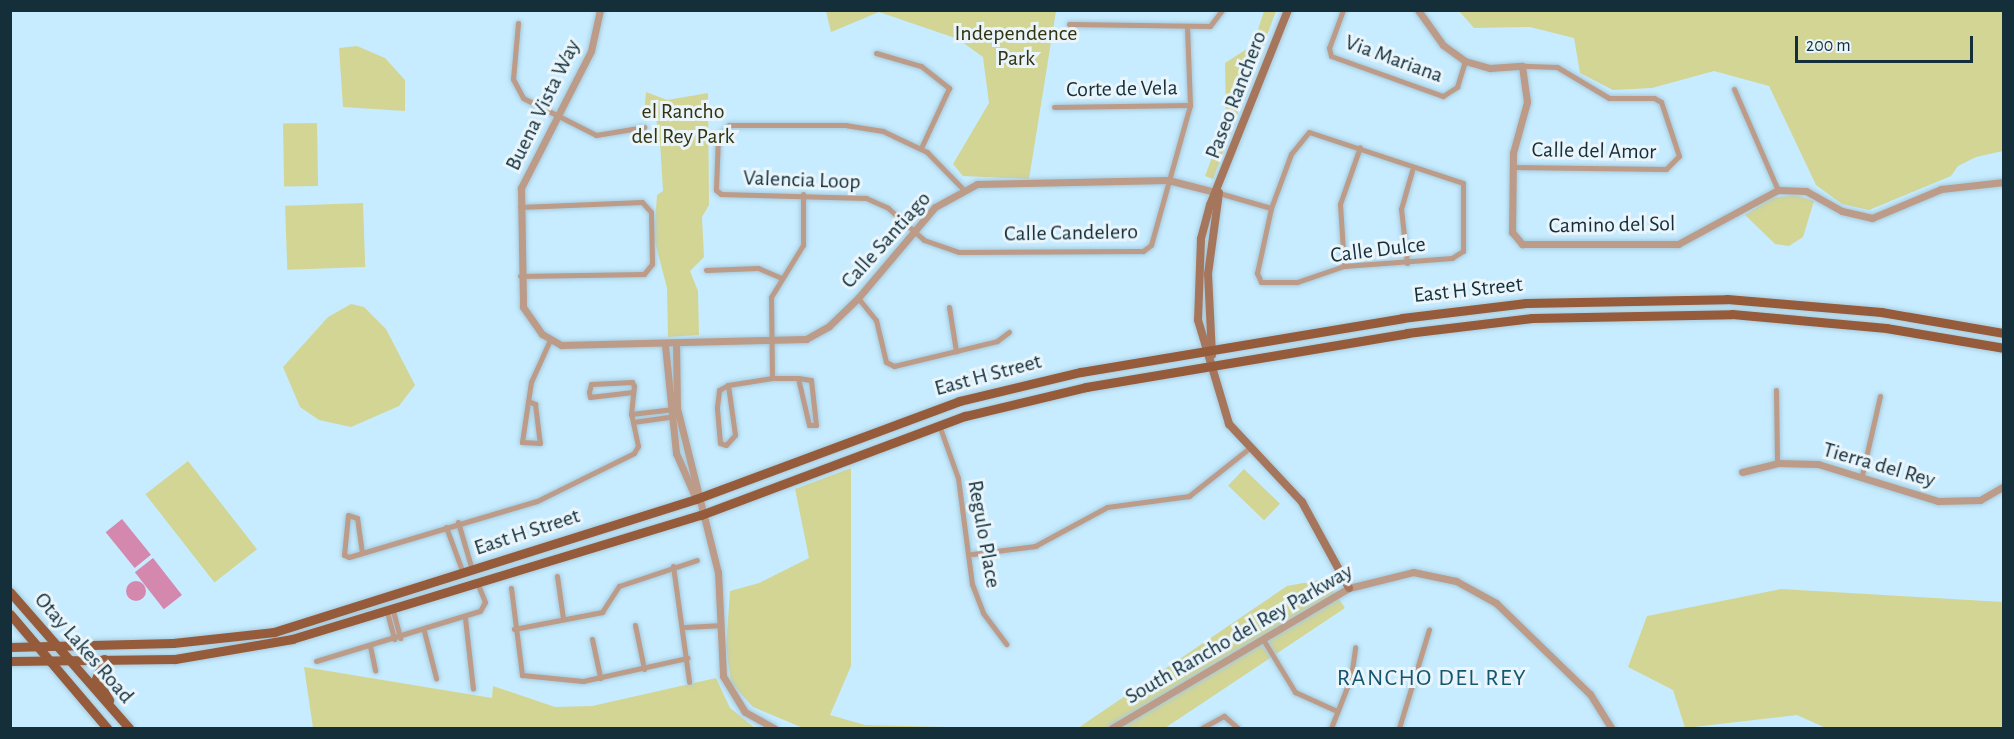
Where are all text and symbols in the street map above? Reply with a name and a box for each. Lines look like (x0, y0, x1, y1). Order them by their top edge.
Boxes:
park label: Independence Park (955, 20, 1077, 72)
scale bar (1798, 24, 1976, 62)
street label: Paseo Ranchero (1200, 27, 1272, 163)
street label: Via Mariana (1341, 29, 1447, 89)
street label: Buena Vista Way (500, 35, 586, 175)
text: 200 m (1806, 37, 1851, 55)
street label: Corte de Vela (1066, 75, 1178, 103)
park label: el Rancho del Rey Park (631, 98, 735, 150)
street label: Calle del Amor (1531, 137, 1657, 165)
street label: Valencia Loop (743, 165, 861, 195)
street label: Calle Santiago (836, 186, 936, 294)
street label: Camino del Sol (1548, 211, 1676, 239)
street label: Calle Candelero (1004, 219, 1138, 247)
street label: Calle Dulce (1329, 231, 1427, 269)
street label: East H Street (1412, 271, 1524, 309)
street label: East H Street (932, 348, 1044, 402)
street label: Tierra del Rey (1820, 436, 1938, 494)
street label: Regulo Place (962, 478, 1006, 590)
street label: East H Street (471, 503, 583, 561)
street label: South Rancho del Rey Parkway (1121, 558, 1357, 710)
street label: Otay Lakes Road (29, 587, 139, 709)
district label: RANCHO DEL REY (1337, 665, 1527, 693)

